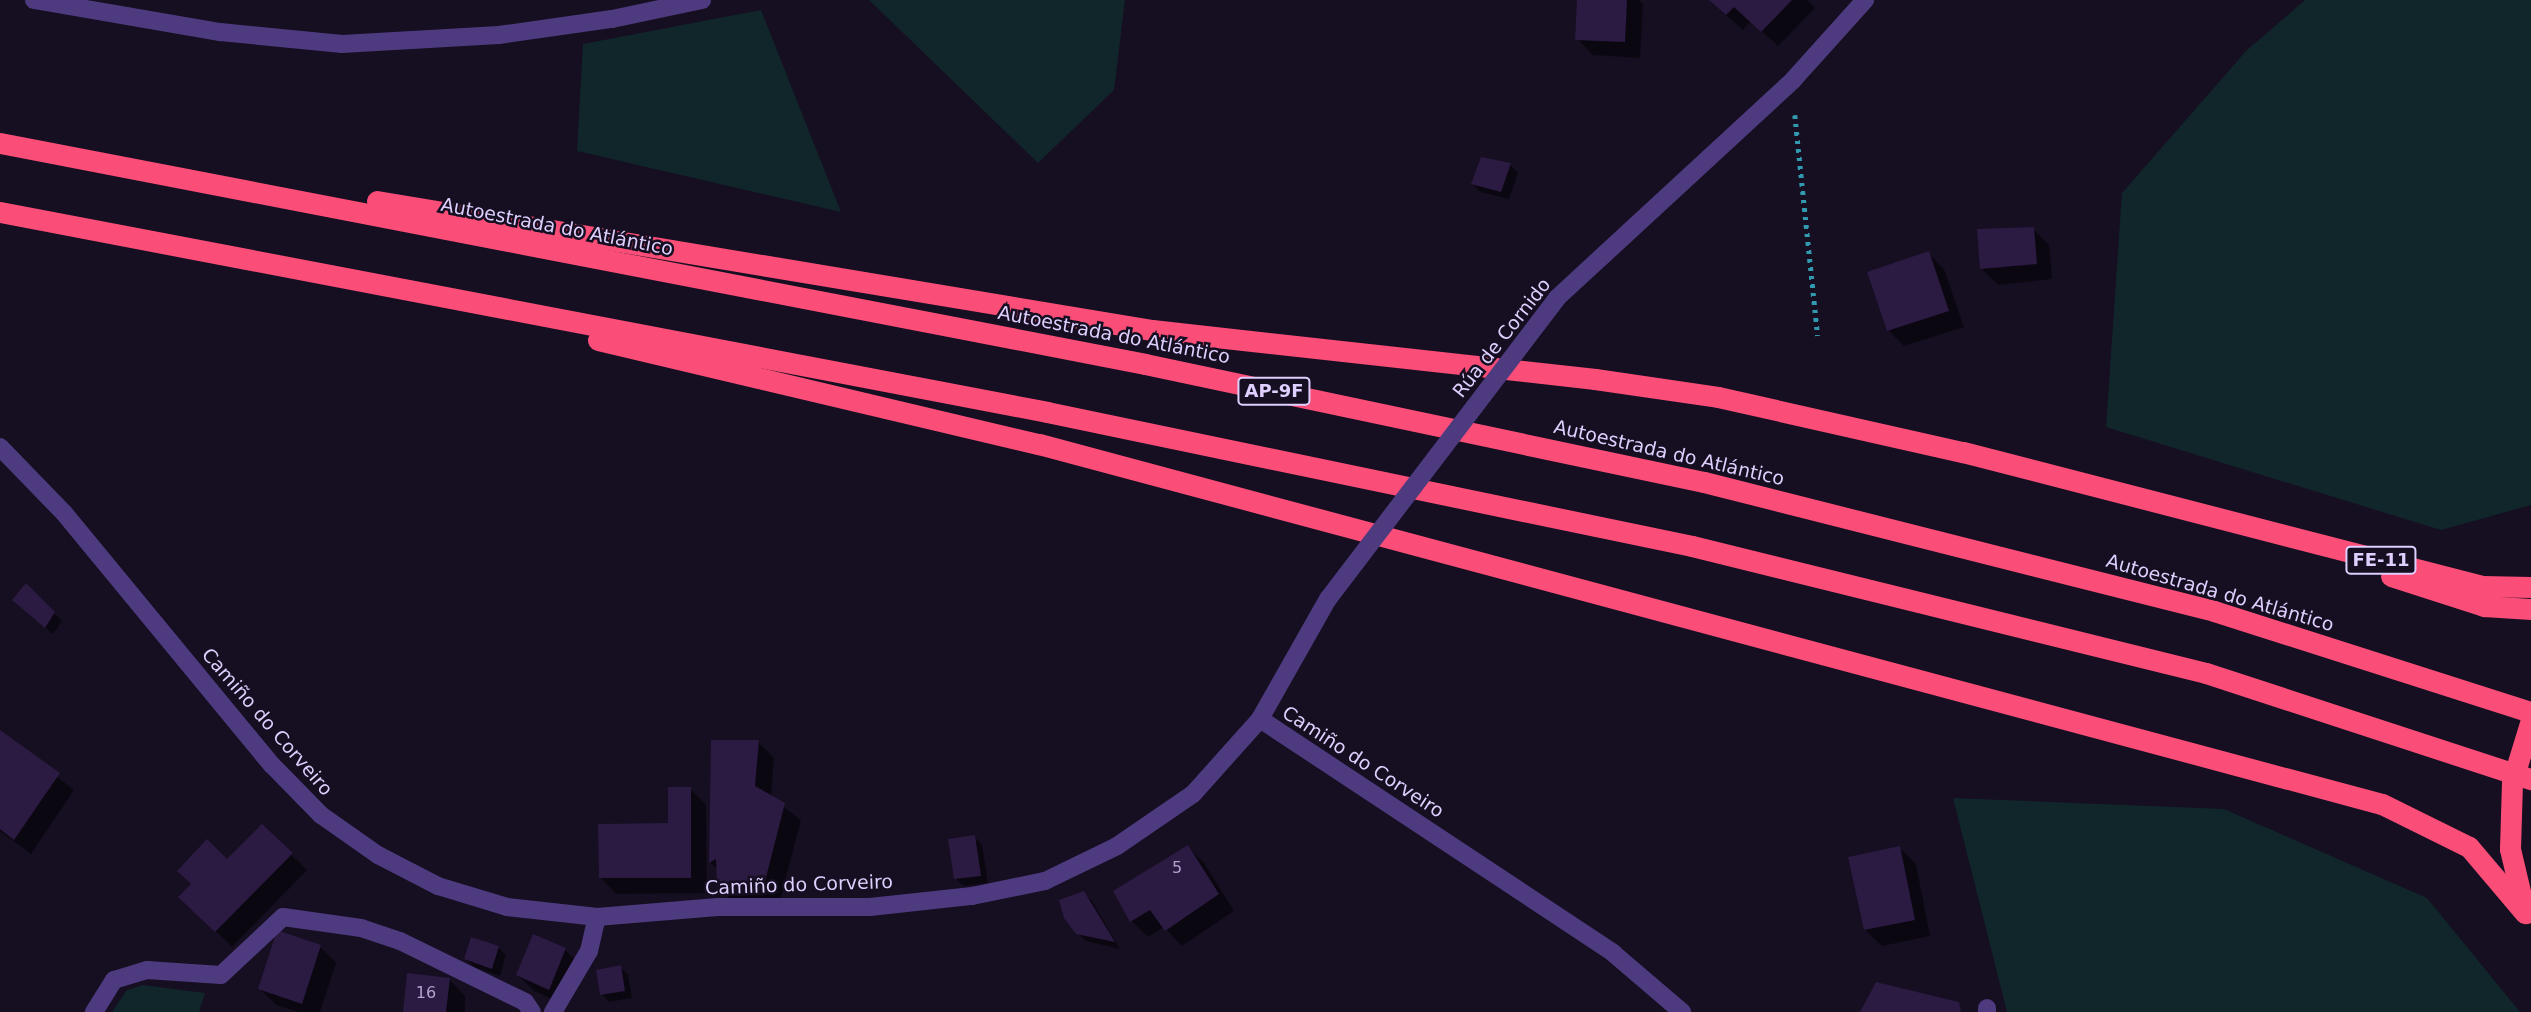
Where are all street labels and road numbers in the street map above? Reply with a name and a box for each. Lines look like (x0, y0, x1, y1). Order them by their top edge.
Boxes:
street label: Autoestrada do Atlántico (439, 193, 675, 261)
street label: Rúa de Cornido (1448, 274, 1556, 402)
street label: Autoestrada do Atlántico (996, 301, 1232, 369)
road number: AP-9F (1237, 376, 1311, 405)
street label: Autoestrada do Atlántico (1551, 415, 1787, 491)
road number: FE-11 (2344, 546, 2418, 574)
street label: Autoestrada do Atlántico (2103, 550, 2337, 636)
street label: Camiño do Corveiro (197, 644, 337, 800)
street label: Camiño do Corveiro (1278, 701, 1448, 823)
street label: Camiño do Corveiro (705, 870, 893, 900)

